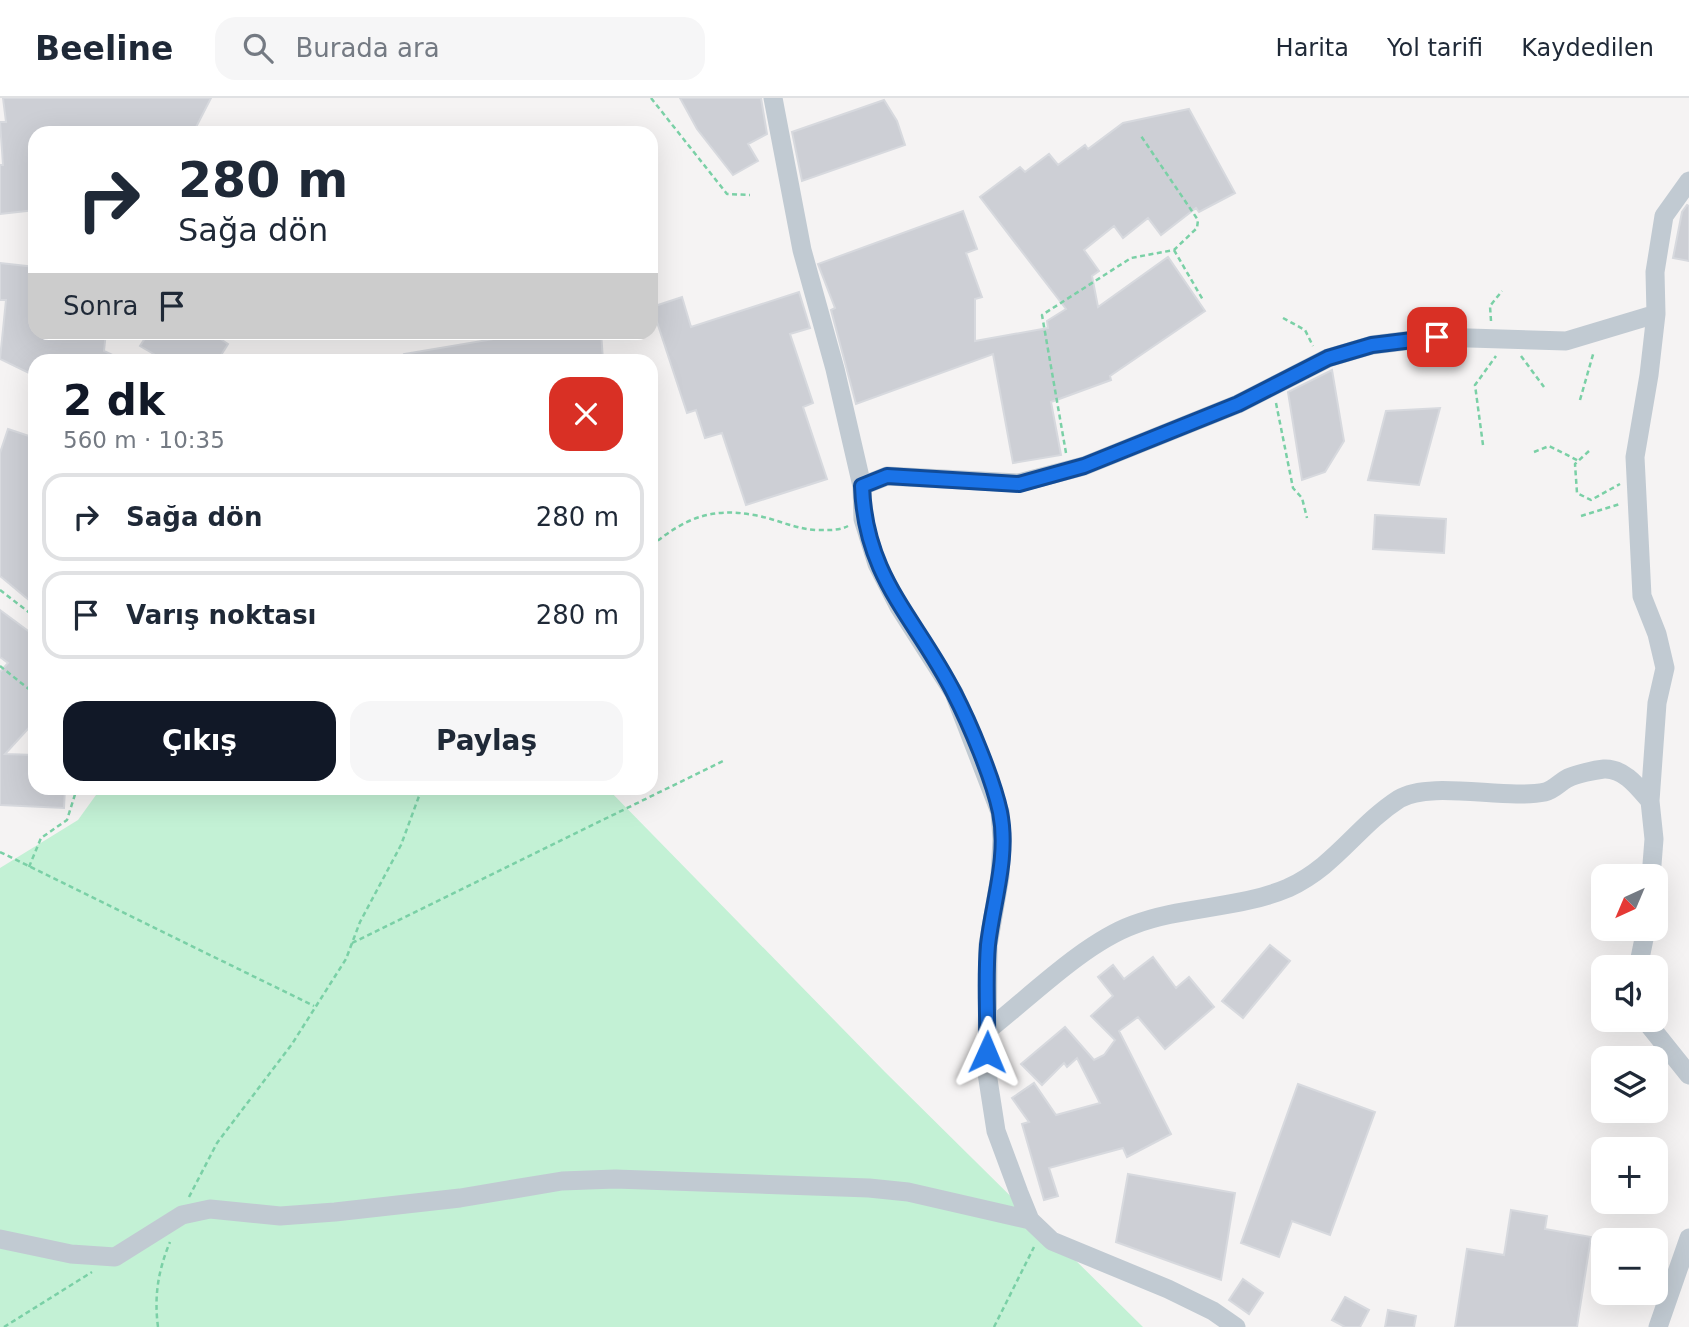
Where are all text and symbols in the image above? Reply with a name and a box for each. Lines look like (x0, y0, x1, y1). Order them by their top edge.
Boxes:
search box (215, 17, 705, 80)
text: Beeline (35, 29, 173, 68)
icon: search (239, 29, 277, 67)
text: Burada ara (295, 33, 440, 63)
text: Harita (1276, 34, 1349, 62)
text: Yol tarifi (1387, 34, 1483, 62)
text: Kaydedilen (1521, 34, 1654, 62)
text: 280 m (178, 152, 348, 209)
icon: right (63, 154, 154, 245)
text: Sağa dön (178, 211, 328, 249)
icon: arrive (153, 287, 191, 325)
text: Sonra (63, 291, 139, 321)
pin (1407, 307, 1467, 367)
icon: arrive (1418, 318, 1456, 356)
text: 2 dk (63, 376, 165, 425)
button: close (549, 377, 623, 451)
text: 560 m · 10:35 (63, 427, 225, 453)
icon: right (67, 498, 105, 536)
text: Sağa dön (126, 502, 262, 532)
text: 280 m (536, 502, 619, 532)
icon: arrive (67, 596, 105, 634)
text: Varış noktası (126, 600, 317, 630)
text: 280 m (536, 600, 619, 630)
button: Çıkış (63, 701, 336, 781)
button: Paylaş (350, 701, 623, 781)
north arrow (1591, 864, 1668, 942)
map controls (1591, 864, 1668, 1305)
button: sound (1591, 955, 1668, 1032)
position arrow (950, 1015, 1024, 1089)
button: layers (1591, 1046, 1668, 1123)
button: + (1591, 1137, 1668, 1214)
button: − (1591, 1228, 1668, 1305)

